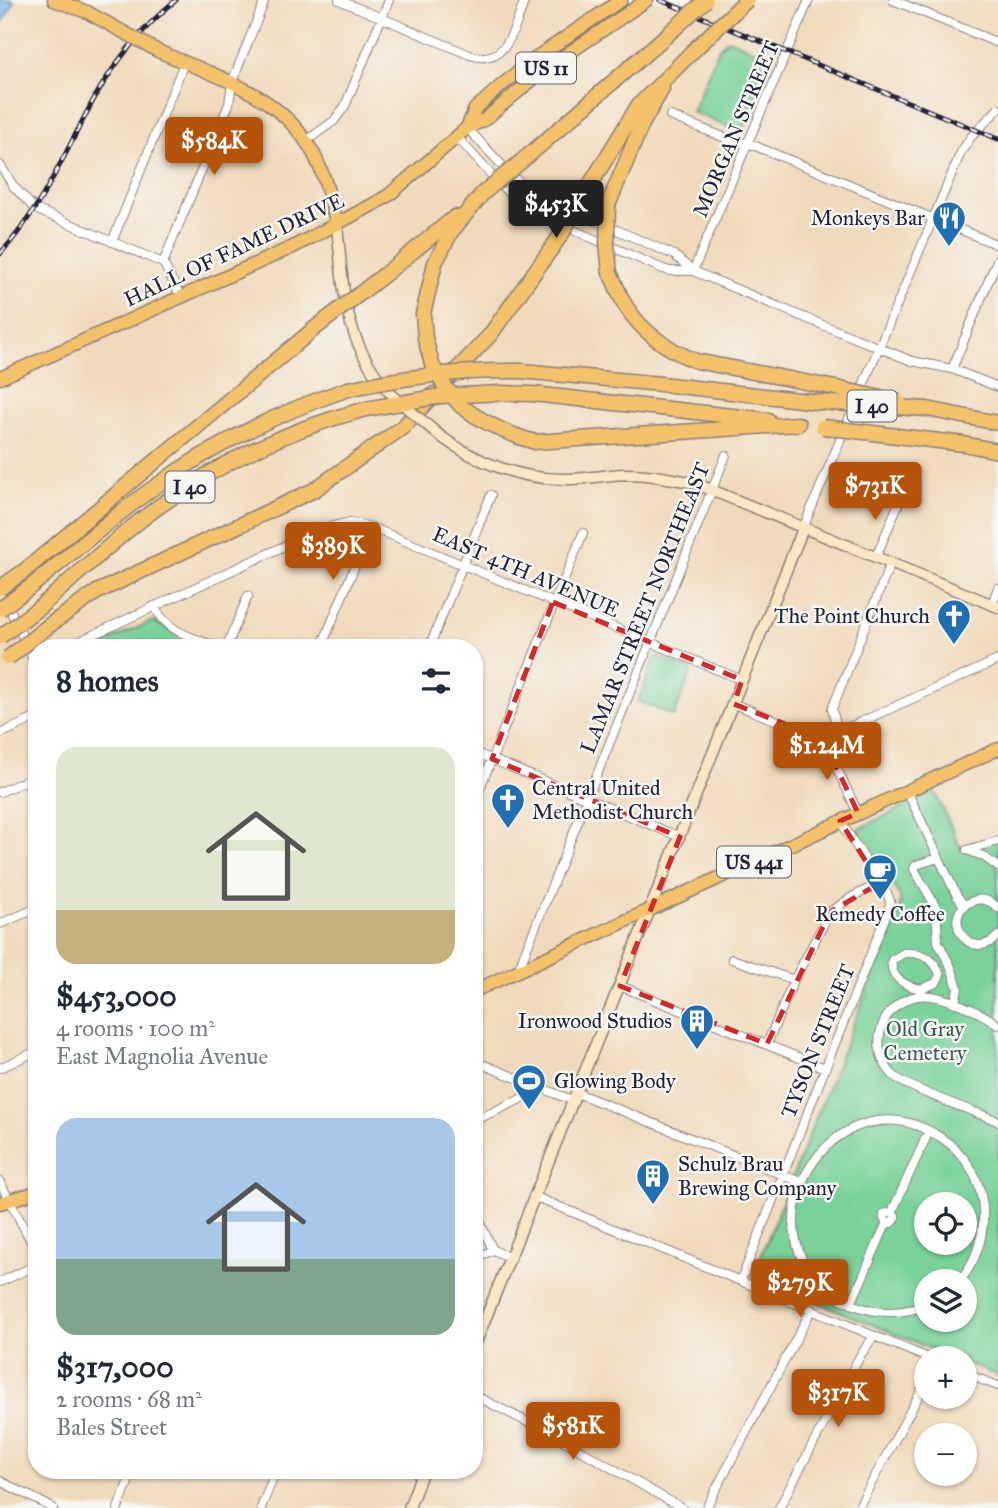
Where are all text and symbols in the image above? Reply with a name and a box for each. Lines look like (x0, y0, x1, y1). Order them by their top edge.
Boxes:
street label: MORGAN STREET (687, 37, 785, 221)
road number: US 11 (516, 52, 576, 83)
pin: $584K (165, 118, 263, 177)
text: $584K (181, 126, 247, 154)
pin: $453K (507, 180, 605, 240)
street label: HALL OF FAME DRIVE (120, 188, 348, 312)
text: $453K (525, 189, 587, 217)
restaurant icon: Monkeys Bar (930, 199, 968, 248)
place label: Monkeys Bar (811, 205, 925, 231)
road number: I 40 (848, 390, 896, 422)
street label: LAMAR STREET NORTHEAST (575, 459, 715, 757)
pin: $731K (826, 462, 924, 522)
text: $731K (845, 471, 905, 499)
road number: I 40 (166, 472, 214, 502)
street label: EAST 4TH AVENUE (429, 521, 623, 623)
pin: $389K (284, 522, 382, 582)
text: $389K (301, 531, 365, 559)
church icon: The Point Church (935, 597, 973, 646)
place label: The Point Church (774, 603, 930, 629)
icon: filters (417, 662, 455, 700)
text: 8 homes (56, 663, 159, 699)
pin: $1.24M (770, 722, 884, 782)
text: $1.24M (789, 731, 865, 759)
place label: Central United Methodist Church (532, 775, 694, 825)
church icon: Central United Methodist Church (489, 781, 527, 830)
icon: home (193, 793, 319, 919)
road number: US 441 (717, 846, 791, 877)
cafe icon: Remedy Coffee (861, 852, 899, 901)
place label: Remedy Coffee (815, 901, 945, 927)
street label: TYSON STREET (775, 960, 861, 1122)
text: $453,000 (56, 978, 177, 1014)
building icon: Ironwood Studios (678, 1002, 716, 1051)
place label: Ironwood Studios (518, 1008, 672, 1034)
text: 4 rooms · 100 m² (56, 1014, 215, 1042)
park label: Old Gray Cemetery (883, 1016, 968, 1066)
text: East Magnolia Avenue (56, 1042, 268, 1070)
sports icon: Glowing Body (510, 1062, 548, 1111)
place label: Glowing Body (554, 1068, 677, 1094)
place label: Schulz Brau Brewing Company (678, 1151, 837, 1201)
building icon: Schulz Brau Brewing Company (634, 1157, 672, 1206)
icon: home (193, 1164, 319, 1290)
map controls (914, 1192, 977, 1486)
button: locate (914, 1192, 977, 1255)
pin: $279K (751, 1260, 849, 1319)
text: $279K (767, 1268, 833, 1296)
button: layers (914, 1269, 977, 1332)
button: + (914, 1346, 977, 1409)
text: $317,000 (56, 1349, 174, 1385)
pin: $317K (789, 1370, 887, 1429)
text: $317K (808, 1378, 868, 1406)
text: 2 rooms · 68 m² (56, 1385, 202, 1413)
pin: $581K (524, 1402, 622, 1462)
text: $581K (542, 1411, 604, 1439)
text: Bales Street (56, 1413, 167, 1441)
button: − (914, 1423, 977, 1486)

